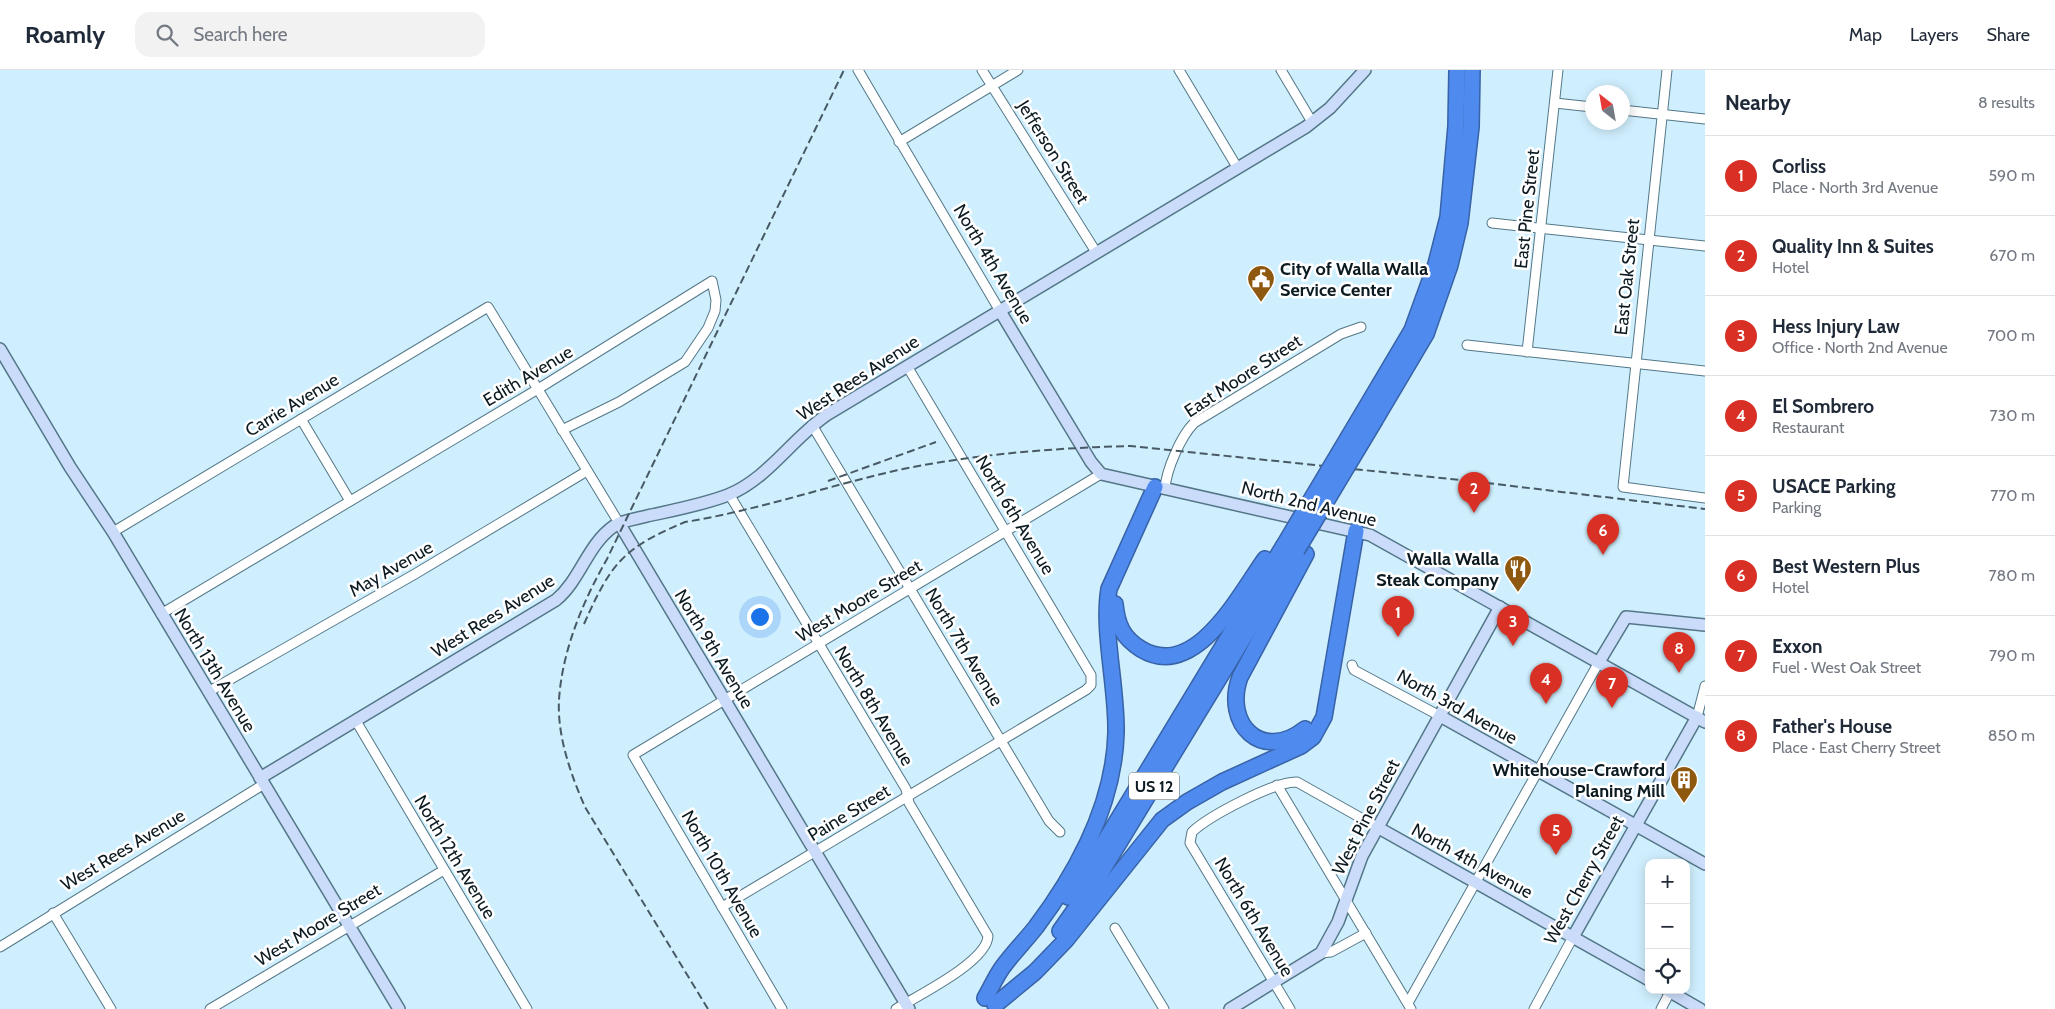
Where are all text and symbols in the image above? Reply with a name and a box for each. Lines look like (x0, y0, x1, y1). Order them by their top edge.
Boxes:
search box (135, 12, 485, 57)
text: Roamly (25, 20, 105, 49)
icon: search (153, 21, 181, 49)
text: Search here (193, 23, 288, 46)
text: Map (1849, 24, 1882, 46)
text: Layers (1910, 24, 1959, 46)
text: Share (1987, 24, 2030, 46)
north arrow (1585, 85, 1630, 130)
text: Nearby (1725, 90, 1791, 115)
text: 8 results (1978, 93, 2035, 112)
street label: Jefferson Street (1012, 95, 1094, 208)
street label: East Pine Street (1510, 148, 1544, 270)
text: Corliss (1772, 155, 1826, 178)
text: 1 (1738, 166, 1744, 185)
text: 590 m (1988, 166, 2035, 185)
text: Place · North 3rd Avenue (1772, 178, 1938, 197)
street label: North 4th Avenue (949, 200, 1037, 328)
street label: East Oak Street (1610, 218, 1644, 336)
text: Quality Inn & Suites (1772, 235, 1934, 258)
text: 2 (1737, 246, 1745, 265)
text: 670 m (1989, 246, 2035, 265)
place label: City of Walla Walla Service Center (1280, 258, 1428, 301)
text: Hotel (1772, 258, 1809, 277)
public building icon: City of Walla Walla Service Center (1246, 264, 1276, 303)
text: Hess Injury Law (1772, 315, 1900, 338)
text: 3 (1737, 326, 1745, 345)
text: 700 m (1987, 326, 2035, 345)
street label: West Rees Avenue (793, 330, 923, 426)
street label: East Moore Street (1180, 330, 1306, 422)
text: Office · North 2nd Avenue (1772, 338, 1948, 357)
street label: Edith Avenue (479, 341, 577, 411)
street label: Carrie Avenue (241, 368, 343, 442)
text: El Sombrero (1772, 395, 1874, 418)
text: 4 (1736, 406, 1746, 425)
text: 730 m (1989, 406, 2035, 425)
text: Restaurant (1772, 418, 1844, 437)
street label: North 6th Avenue (971, 451, 1059, 579)
pin: 2 (1458, 472, 1490, 513)
text: USACE Parking (1772, 475, 1896, 498)
street label: North 2nd Avenue (1239, 477, 1379, 531)
text: 5 (1737, 486, 1745, 505)
text: 770 m (1990, 486, 2035, 505)
text: Parking (1772, 498, 1821, 517)
pin: 6 (1587, 514, 1619, 555)
street label: May Avenue (345, 536, 437, 602)
place label: Walla Walla Steak Company (1376, 548, 1499, 591)
restaurant icon: Walla Walla Steak Company (1503, 554, 1533, 593)
street label: West Moore Street (792, 555, 926, 647)
text: Best Western Plus (1772, 555, 1920, 578)
text: 6 (1737, 566, 1746, 585)
text: 780 m (1988, 566, 2035, 585)
street label: West Rees Avenue (428, 569, 558, 663)
text: Hotel (1772, 578, 1809, 597)
street label: North 7th Avenue (920, 584, 1008, 710)
street label: North 9th Avenue (670, 585, 758, 713)
pin: 1 (1382, 596, 1414, 637)
street label: North 13th Avenue (169, 604, 261, 736)
your location (747, 604, 773, 630)
pin: 3 (1497, 605, 1529, 646)
pin: 8 (1663, 632, 1695, 673)
text: Exxon (1772, 635, 1822, 658)
street label: North 8th Avenue (830, 642, 918, 770)
text: 7 (1737, 646, 1745, 665)
text: 790 m (1989, 646, 2035, 665)
text: Fuel · West Oak Street (1772, 658, 1921, 677)
pin: 4 (1530, 663, 1562, 704)
street label: North 3rd Avenue (1393, 665, 1521, 749)
pin: 7 (1596, 667, 1628, 708)
text: Father's House (1772, 715, 1892, 738)
text: 8 (1736, 726, 1746, 745)
text: 850 m (1988, 726, 2035, 745)
text: Place · East Cherry Street (1772, 738, 1941, 757)
street label: West Pine Street (1327, 756, 1405, 878)
place label: Whitehouse-Crawford Planing Mill (1493, 759, 1665, 802)
building icon: Whitehouse-Crawford Planing Mill (1669, 765, 1699, 804)
road number: US 12 (1129, 772, 1179, 799)
street label: Paine Street (804, 780, 894, 846)
street label: North 12th Avenue (409, 791, 501, 923)
street label: West Rees Avenue (57, 804, 189, 896)
street label: North 10th Avenue (677, 806, 767, 942)
street label: West Cherry Street (1539, 812, 1629, 948)
pin: 5 (1540, 814, 1572, 855)
street label: North 4th Avenue (1408, 819, 1536, 903)
street label: North 6th Avenue (1210, 853, 1298, 981)
map controls (1645, 859, 1690, 994)
button: + (1645, 859, 1690, 904)
street label: West Moore Street (251, 879, 385, 971)
button: − (1645, 904, 1690, 949)
button: locate (1645, 949, 1690, 994)

